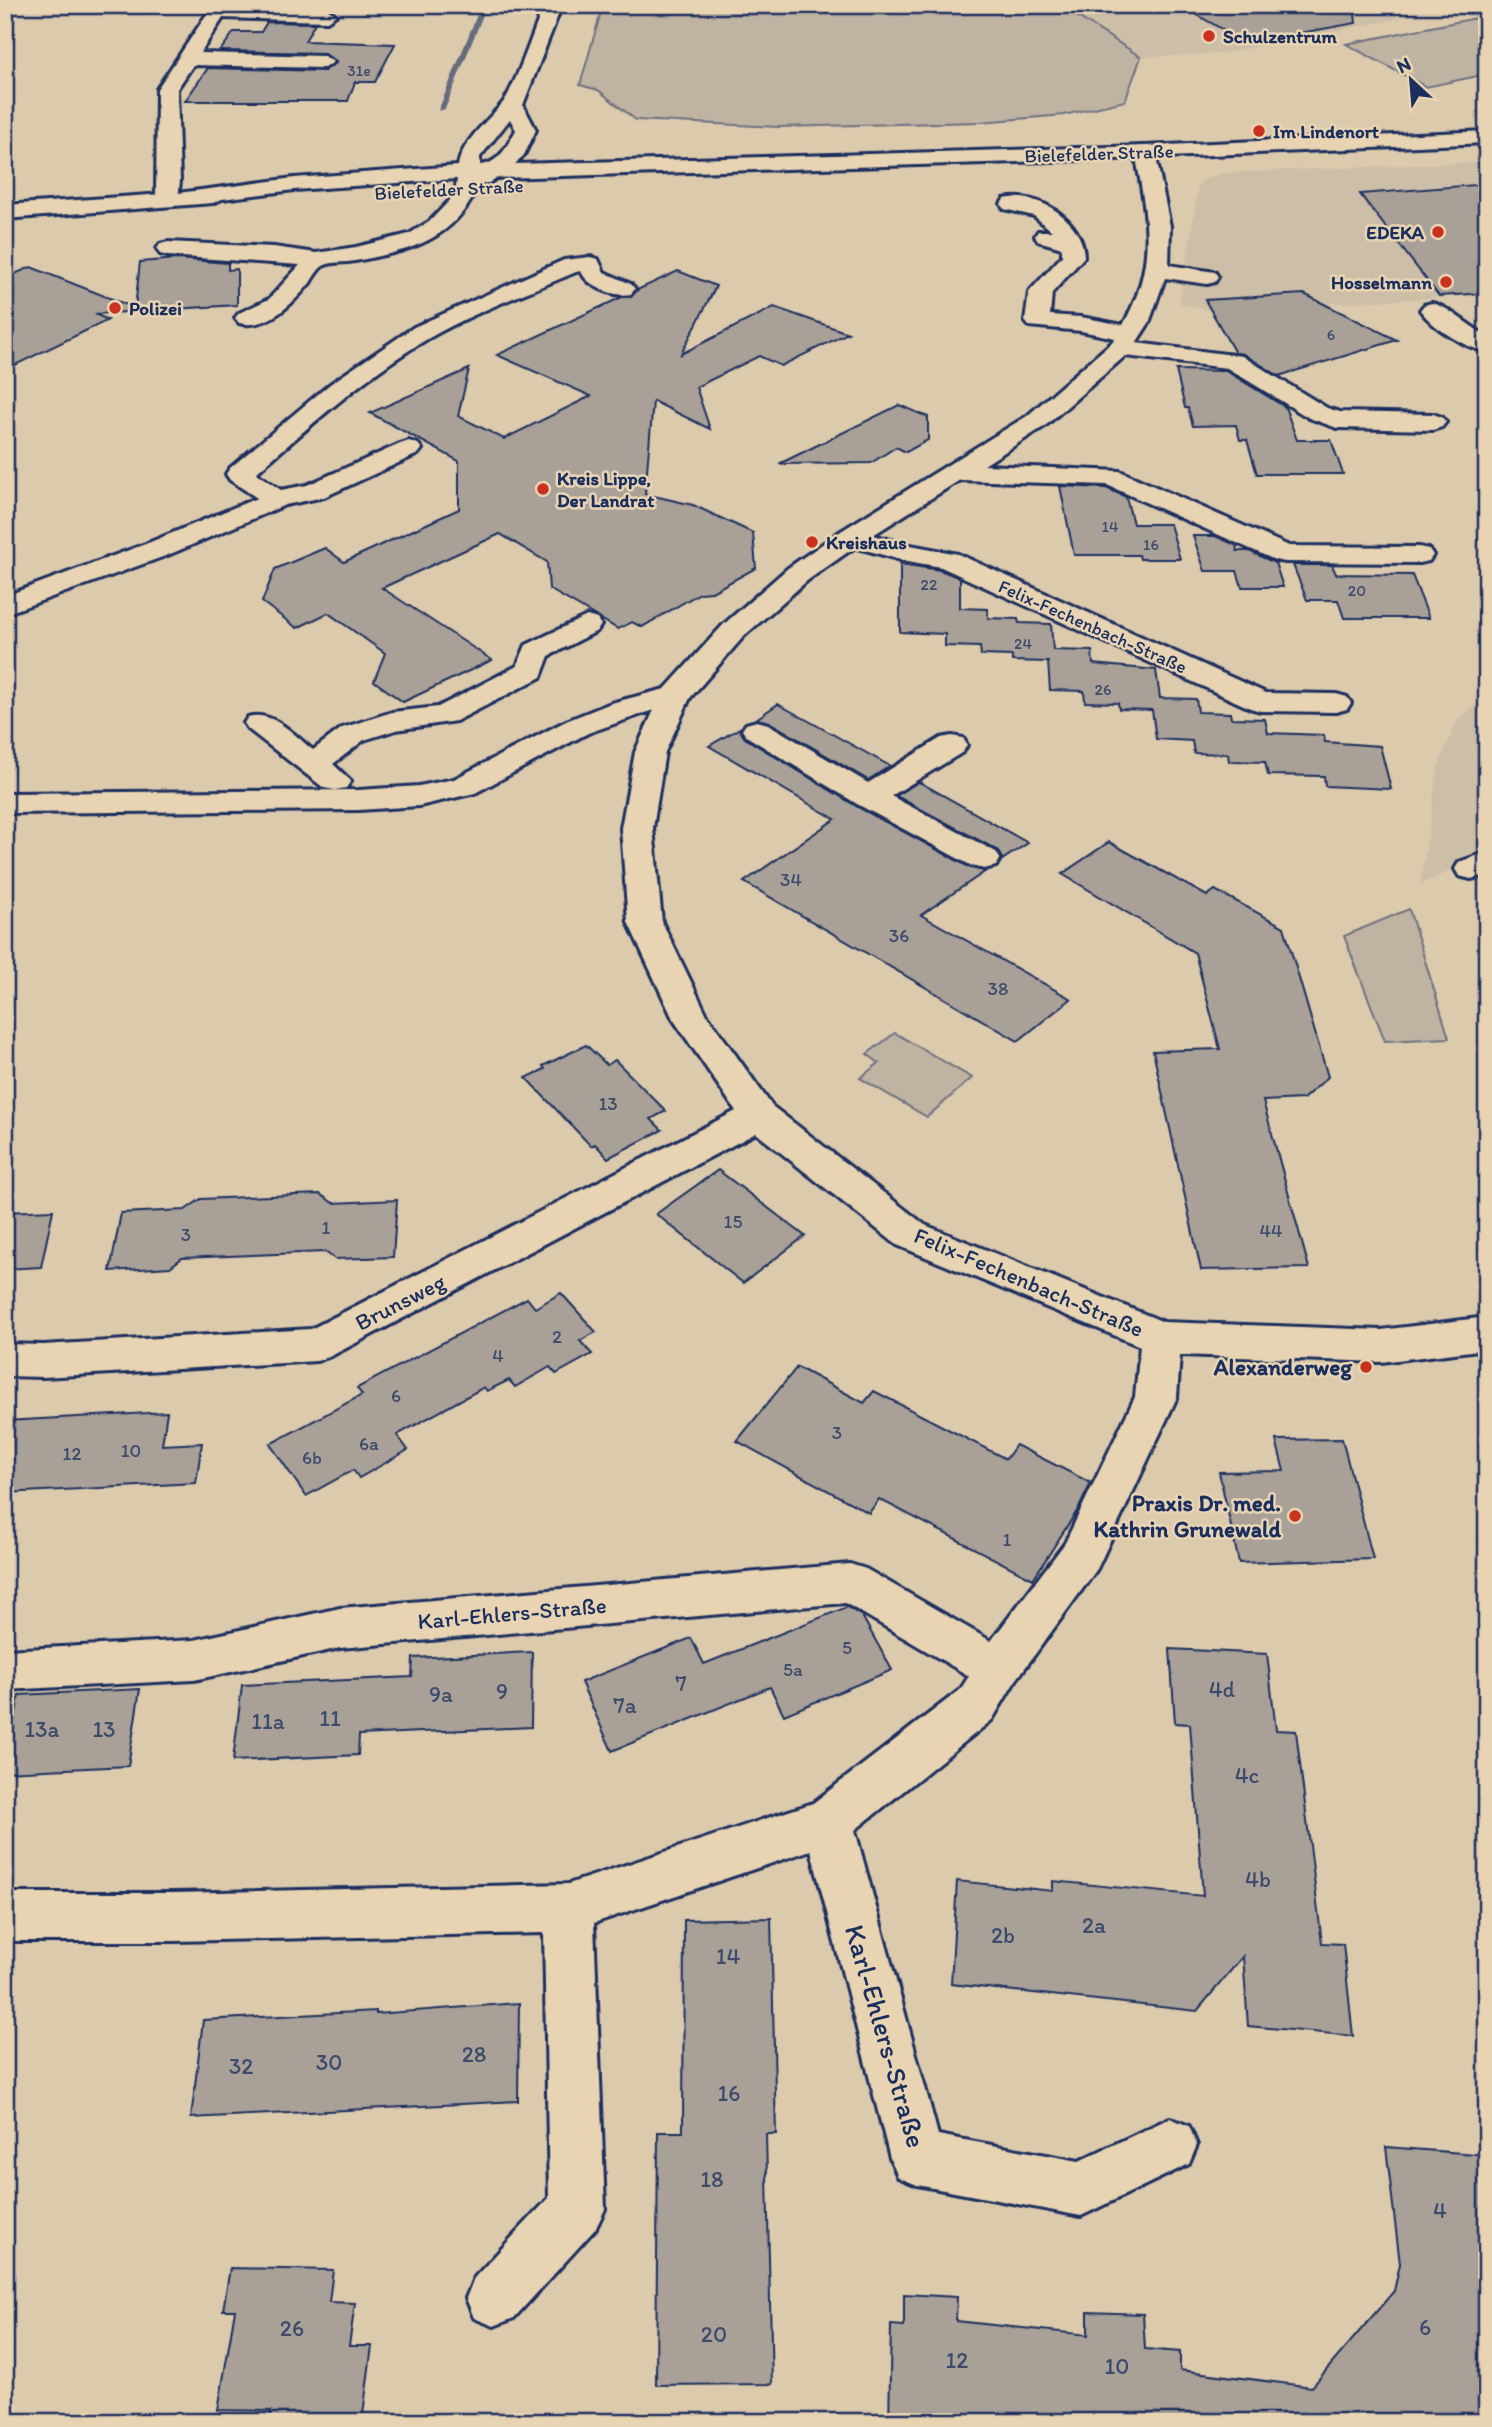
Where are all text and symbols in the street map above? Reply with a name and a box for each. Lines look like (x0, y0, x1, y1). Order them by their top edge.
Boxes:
place label: Schulzentrum (1223, 25, 1337, 48)
marker: Schulzentrum (1201, 28, 1217, 44)
north arrow (1376, 46, 1446, 116)
text: N (1393, 52, 1415, 78)
house number: 31e (347, 61, 371, 80)
place label: Im Lindenort (1273, 120, 1379, 143)
marker: Im Lindenort (1251, 123, 1267, 139)
street label: Bielefelder Straße (1024, 139, 1174, 168)
street label: Bielefelder Straße (374, 174, 524, 205)
place label: EDEKA (1366, 221, 1425, 244)
marker: EDEKA (1430, 224, 1446, 240)
place label: Hosselmann (1331, 271, 1432, 294)
marker: Hosselmann (1438, 274, 1454, 290)
place label: Polizei (129, 297, 182, 320)
marker: Polizei (107, 300, 123, 316)
house number: 6 (1327, 325, 1335, 344)
place label: Kreis Lippe, Der Landrat (557, 467, 655, 512)
marker: Kreis Lippe, Der Landrat (535, 481, 551, 497)
house number: 14 (1101, 517, 1119, 536)
place label: Kreishaus (826, 531, 907, 554)
marker: Kreishaus (804, 534, 820, 550)
house number: 16 (1143, 535, 1159, 554)
street label: Felix-Fechenbach-Straße (995, 574, 1191, 678)
house number: 22 (921, 575, 938, 594)
house number: 20 (1348, 581, 1366, 600)
house number: 24 (1014, 634, 1032, 653)
house number: 26 (1095, 680, 1111, 699)
house number: 34 (780, 868, 802, 891)
house number: 36 (889, 924, 909, 947)
house number: 38 (988, 977, 1008, 1000)
house number: 13 (598, 1092, 618, 1115)
house number: 15 (724, 1210, 742, 1233)
house number: 1 (322, 1216, 331, 1239)
house number: 44 (1260, 1219, 1282, 1242)
street label: Felix-Fechenbach-Straße (910, 1221, 1148, 1343)
house number: 3 (181, 1223, 191, 1246)
street label: Brunsweg (350, 1267, 450, 1337)
house number: 2 (552, 1325, 562, 1348)
house number: 4 (492, 1344, 504, 1367)
place label: Alexanderweg (1213, 1353, 1353, 1381)
marker: Alexanderweg (1358, 1359, 1374, 1375)
house number: 6 (391, 1384, 401, 1407)
house number: 3 (832, 1421, 842, 1444)
house number: 6a (359, 1432, 379, 1455)
house number: 10 (121, 1439, 141, 1462)
house number: 12 (63, 1442, 81, 1465)
house number: 6b (302, 1446, 322, 1469)
place label: Praxis Dr. med. Kathrin Grunewald (1094, 1489, 1281, 1543)
marker: Praxis Dr. med. Kathrin Grunewald (1287, 1508, 1303, 1524)
house number: 1 (1003, 1528, 1012, 1551)
street label: Karl-Ehlers-Straße (416, 1591, 608, 1635)
house number: 5 (842, 1636, 852, 1659)
house number: 5a (783, 1658, 803, 1681)
house number: 7 (675, 1669, 687, 1697)
house number: 4d (1209, 1675, 1236, 1703)
house number: 9 (496, 1677, 508, 1705)
house number: 9a (429, 1680, 453, 1708)
house number: 7a (613, 1691, 637, 1719)
house number: 11 (319, 1704, 341, 1732)
house number: 11a (251, 1707, 285, 1735)
house number: 13a (24, 1715, 60, 1743)
house number: 13 (92, 1715, 116, 1743)
house number: 4c (1235, 1761, 1260, 1789)
house number: 4b (1245, 1865, 1271, 1893)
house number: 2a (1082, 1911, 1106, 1939)
street label: Karl-Ehlers-Straße (838, 1920, 934, 2152)
house number: 2b (991, 1921, 1015, 1949)
house number: 14 (716, 1942, 740, 1970)
house number: 28 (462, 2040, 486, 2068)
house number: 30 (316, 2048, 342, 2076)
house number: 32 (229, 2052, 253, 2080)
house number: 16 (718, 2079, 740, 2107)
house number: 18 (700, 2165, 724, 2193)
house number: 4 (1433, 2196, 1447, 2224)
house number: 6 (1419, 2313, 1431, 2341)
house number: 26 (280, 2314, 304, 2342)
house number: 20 (701, 2320, 727, 2348)
house number: 12 (946, 2346, 968, 2374)
house number: 10 (1105, 2352, 1129, 2380)

